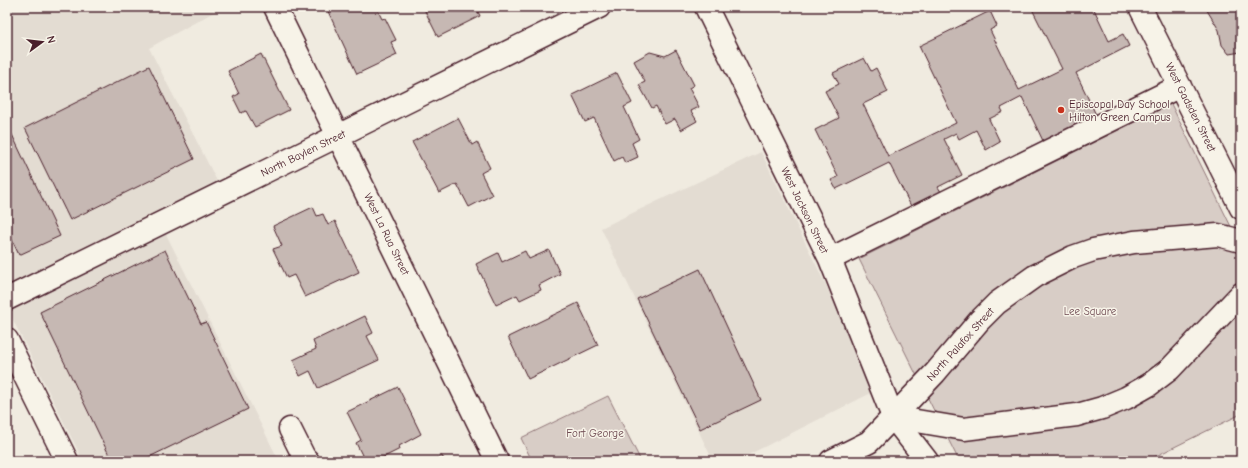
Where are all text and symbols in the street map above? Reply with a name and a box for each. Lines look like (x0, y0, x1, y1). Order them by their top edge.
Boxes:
north arrow (22, 22, 62, 62)
text: N (44, 34, 58, 45)
street label: West Gadsden Street (1162, 60, 1219, 155)
place label: Episcopal Day School Hilton Green Campus (1069, 98, 1171, 124)
marker: Episcopal Day School Hilton Green Campus (1056, 105, 1066, 115)
street label: North Baylen Street (259, 127, 349, 180)
street label: West Jackson Street (778, 165, 832, 256)
street label: West La Rua Street (361, 191, 412, 278)
street label: North Palafox Street (924, 304, 997, 384)
park label: Lee Square (1064, 305, 1117, 318)
park label: Fort George (566, 427, 624, 440)

